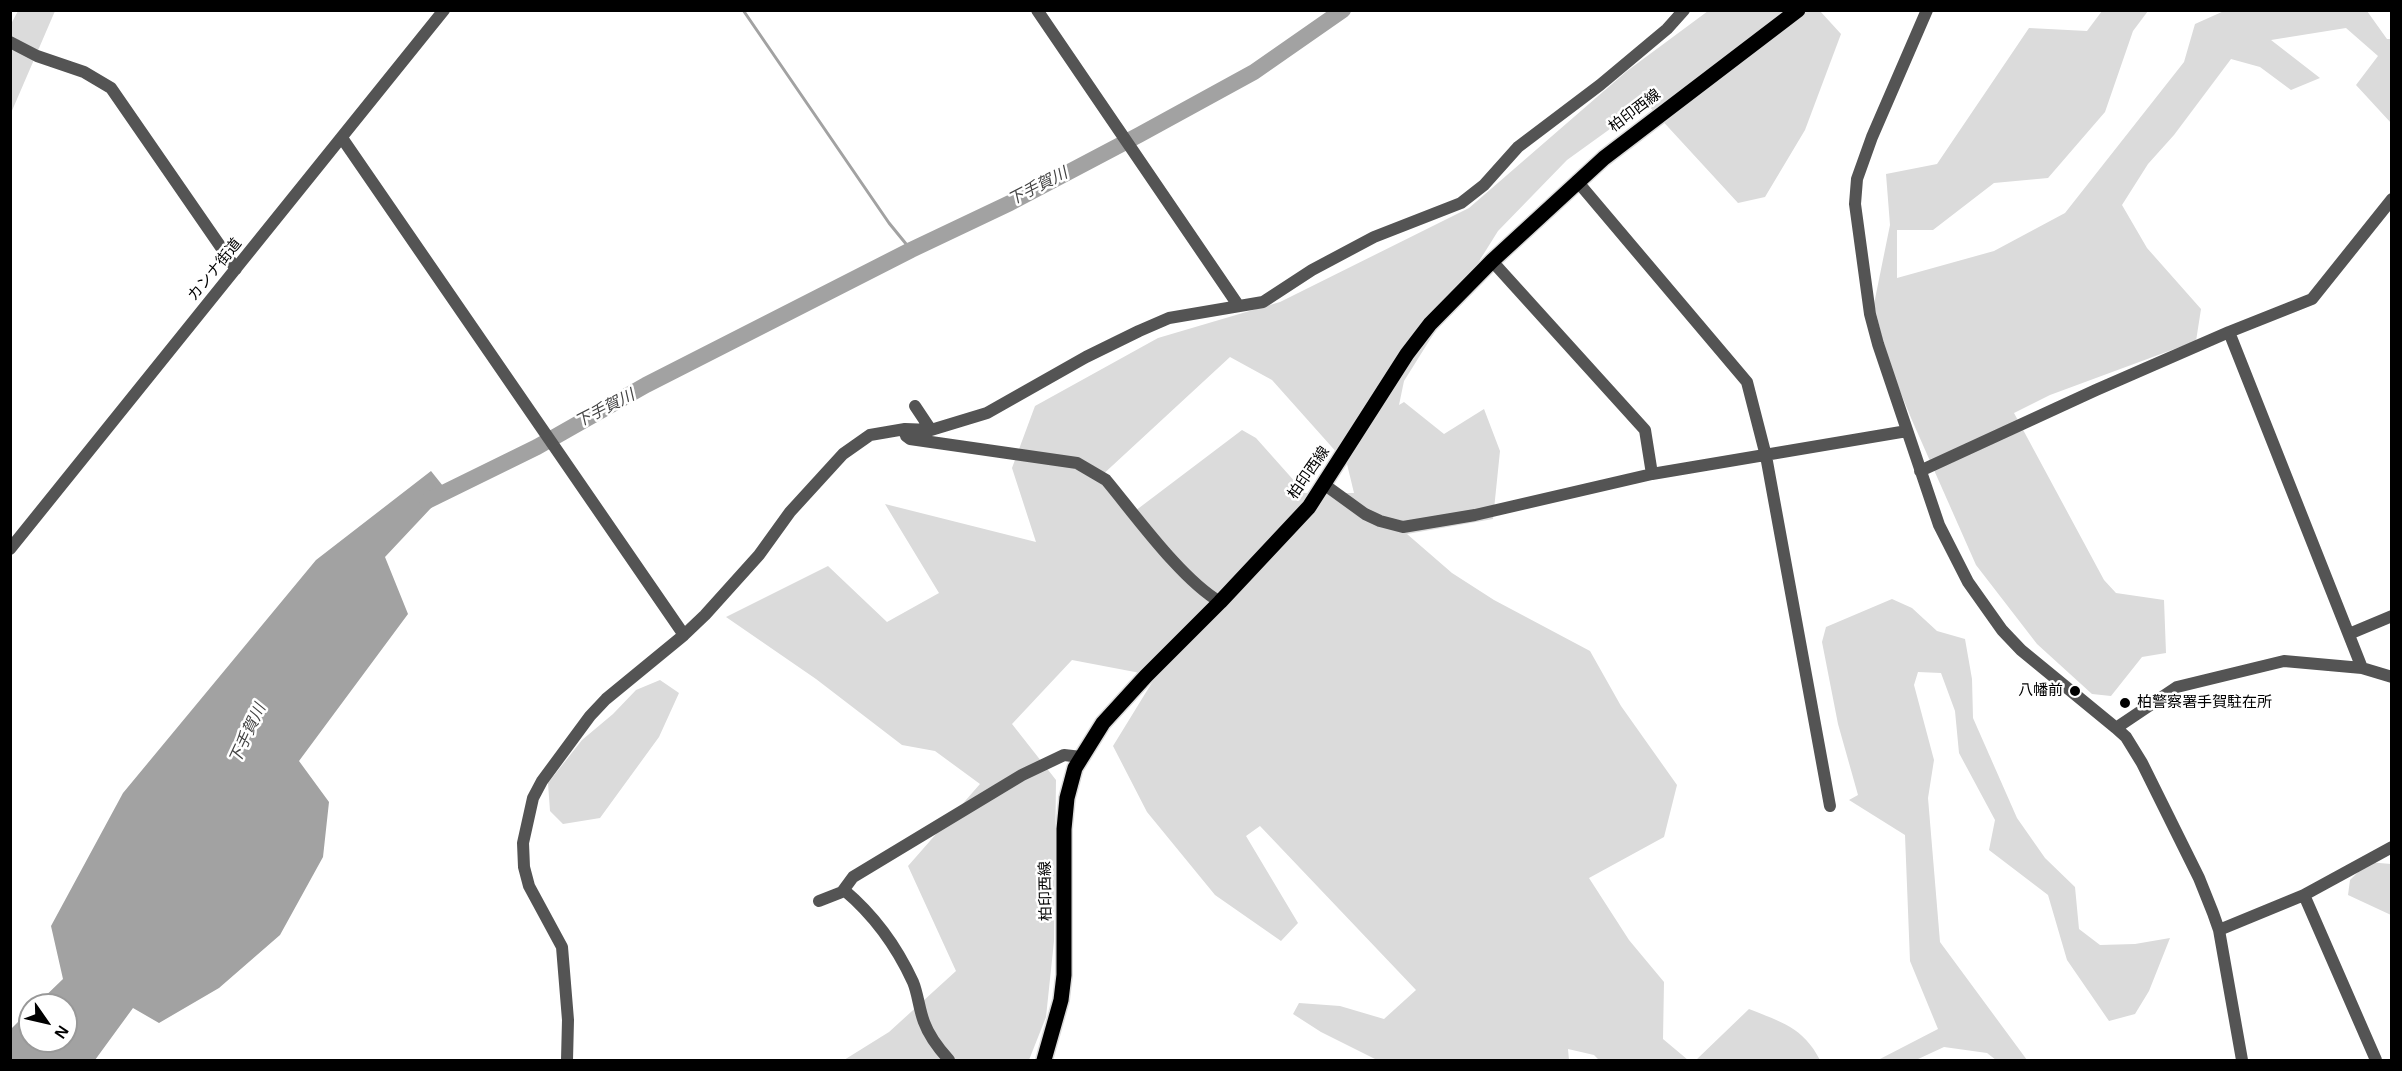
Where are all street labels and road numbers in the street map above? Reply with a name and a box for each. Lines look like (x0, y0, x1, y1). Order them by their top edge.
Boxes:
street label: 柏印西線 (1606, 86, 1664, 136)
street label: カンナ街道 (184, 235, 246, 305)
street label: 柏印西線 (1284, 443, 1334, 503)
street label: 柏印西線 (1036, 861, 1056, 921)

